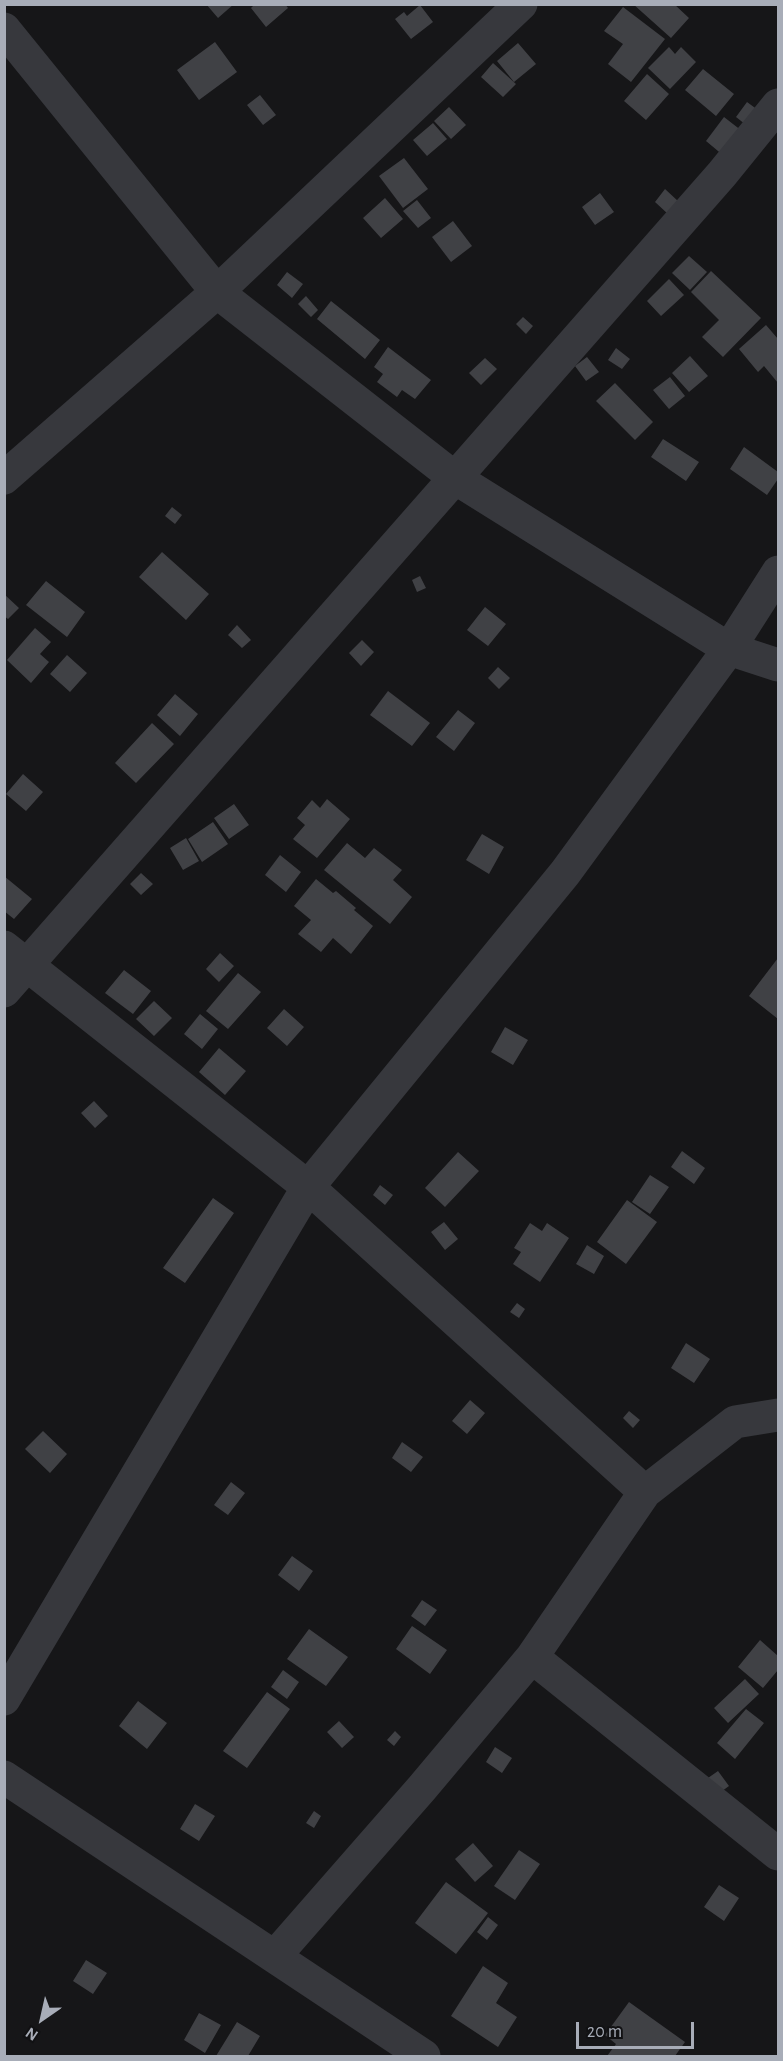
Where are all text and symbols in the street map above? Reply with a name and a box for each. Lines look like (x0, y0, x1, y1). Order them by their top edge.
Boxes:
north arrow (12, 1989, 72, 2049)
scale bar (579, 2010, 698, 2048)
text: 20 m (587, 2023, 622, 2041)
text: N (23, 2024, 41, 2044)

